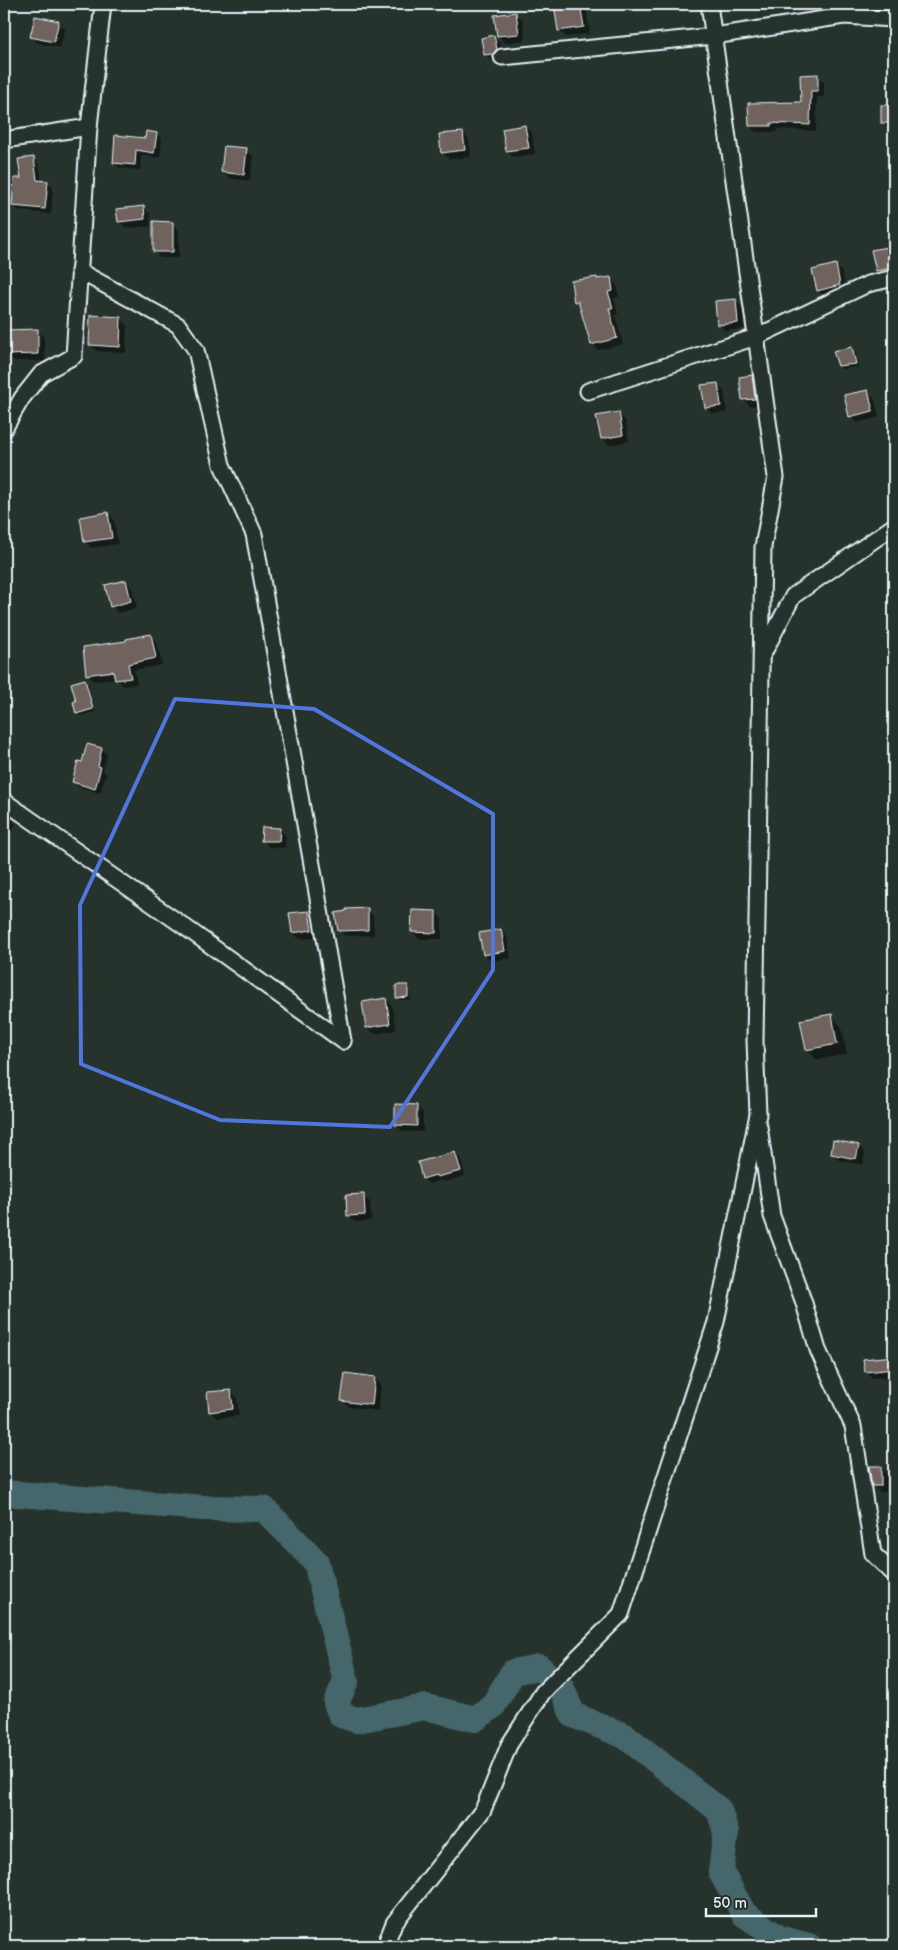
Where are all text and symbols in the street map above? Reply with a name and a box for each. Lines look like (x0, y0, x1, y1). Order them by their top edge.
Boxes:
scale bar (706, 1885, 816, 1917)
text: 50 m (713, 1894, 747, 1913)

